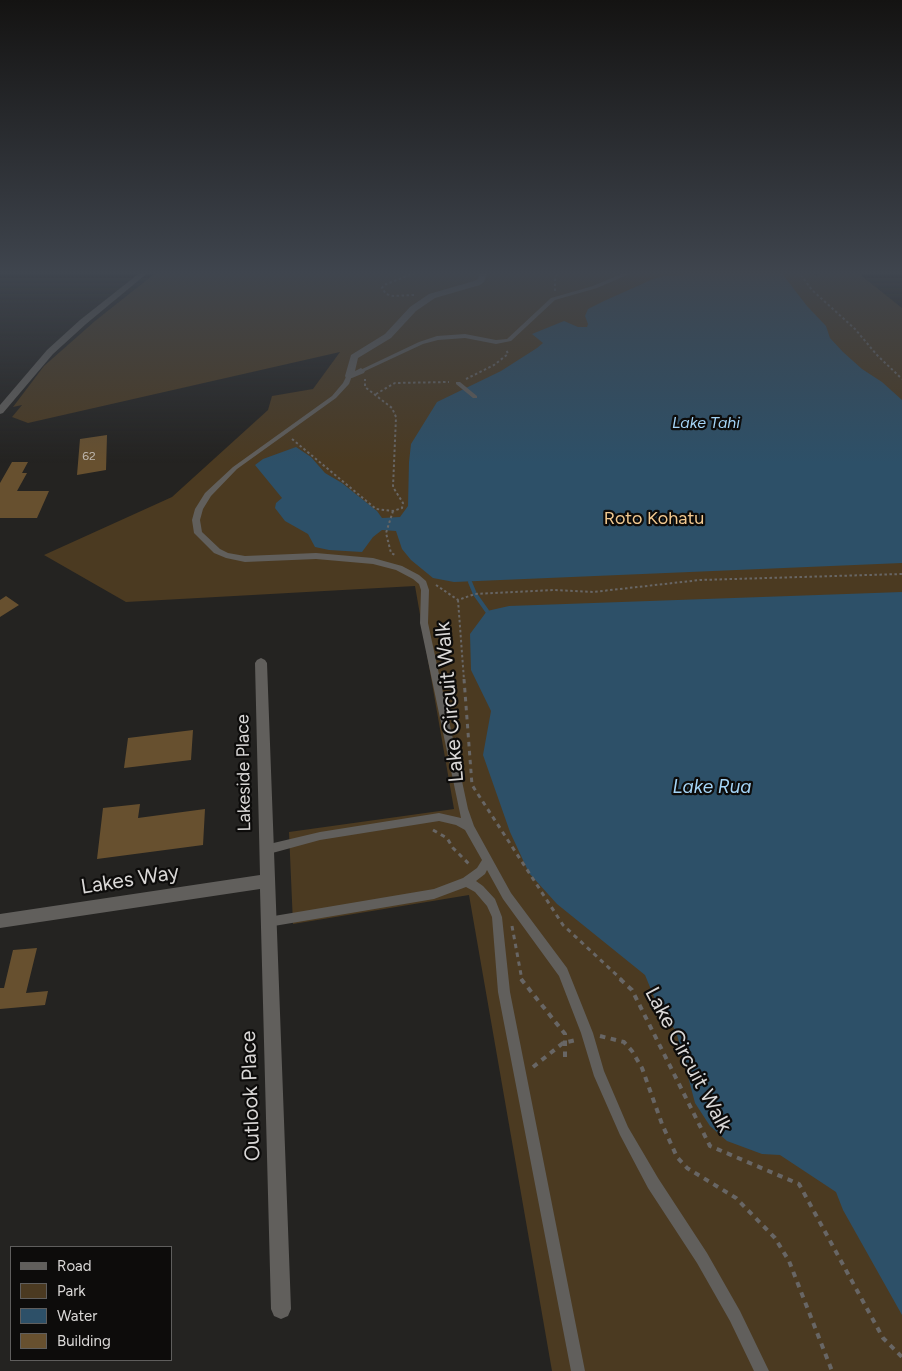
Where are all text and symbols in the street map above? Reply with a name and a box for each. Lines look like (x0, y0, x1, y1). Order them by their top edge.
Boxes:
water label: Lake Tahi (672, 413, 740, 433)
house number: 62 (82, 449, 96, 463)
park label: Roto Kohatu (604, 508, 704, 530)
street label: Lake Circuit Walk (430, 621, 470, 783)
street label: Lakeside Place (232, 714, 256, 832)
water label: Lake Rua (673, 776, 751, 798)
street label: Lakes Way (79, 860, 181, 900)
street label: Lake Circuit Walk (639, 983, 737, 1137)
street label: Outlook Place (236, 1030, 266, 1162)
legend (10, 1246, 172, 1361)
text: Road (57, 1257, 92, 1275)
text: Park (57, 1282, 86, 1300)
text: Water (57, 1307, 97, 1325)
text: Building (57, 1332, 111, 1350)

